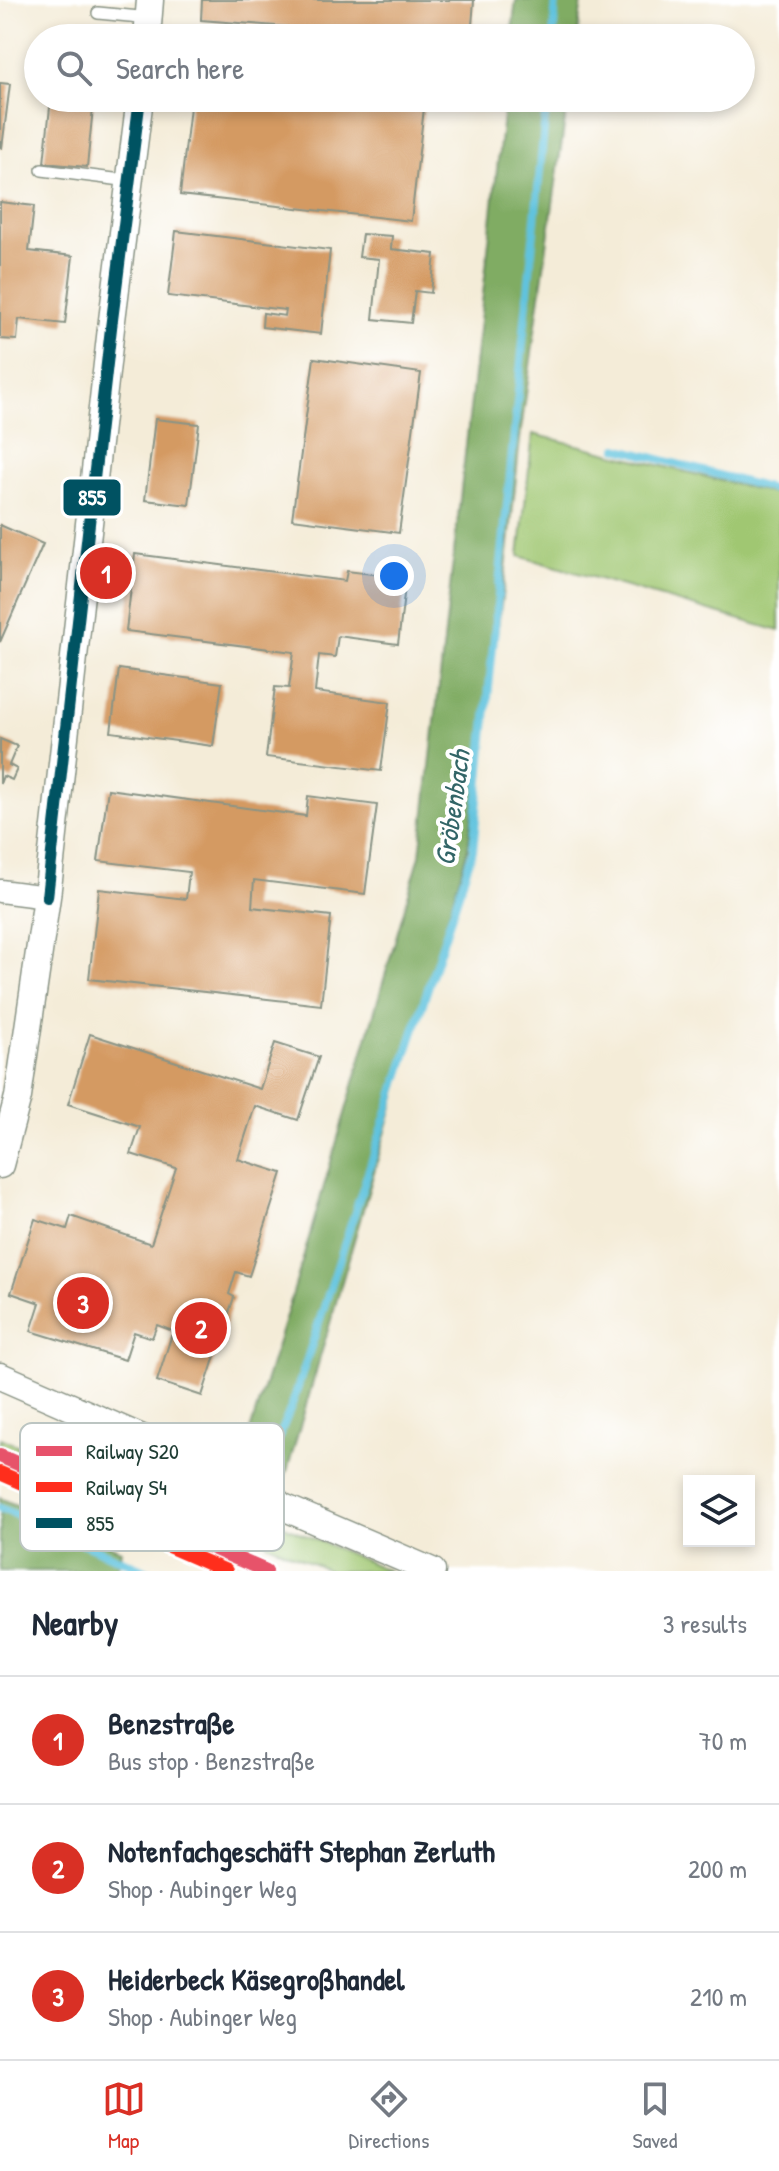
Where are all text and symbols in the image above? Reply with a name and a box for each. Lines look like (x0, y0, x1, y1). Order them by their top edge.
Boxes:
search box (24, 24, 755, 112)
icon: search (52, 46, 96, 90)
text: Search here (116, 48, 244, 88)
line badge: 855 (62, 478, 122, 517)
text: 855 (78, 482, 107, 512)
pin: 1 (80, 543, 132, 603)
your location (374, 556, 414, 596)
water label: Gröbenbach (425, 746, 479, 868)
pin: 3 (57, 1273, 109, 1333)
pin: 2 (175, 1298, 227, 1358)
legend (20, 1423, 284, 1551)
text: Railway S20 (86, 1436, 179, 1466)
text: Railway S4 (86, 1472, 167, 1502)
map controls (683, 1475, 755, 1547)
button: layers (683, 1475, 755, 1547)
text: 855 (86, 1508, 114, 1538)
text: Nearby (32, 1600, 118, 1646)
text: 3 results (663, 1606, 747, 1641)
text: Benzstraße (108, 1703, 235, 1743)
text: 1 (53, 1723, 63, 1758)
text: 70 m (699, 1723, 747, 1758)
text: Bus stop · Benzstraße (108, 1743, 315, 1778)
text: Notenfachgeschäft Stephan Zerluth (108, 1831, 495, 1871)
text: 2 (52, 1851, 64, 1886)
text: 200 m (688, 1851, 747, 1886)
text: Shop · Aubinger Weg (108, 1871, 297, 1906)
text: Heiderbeck Käsegroßhandel (108, 1959, 405, 1999)
text: 3 (52, 1979, 64, 2014)
text: 210 m (690, 1979, 747, 2014)
text: Shop · Aubinger Weg (108, 1999, 297, 2034)
tab: Map (102, 2077, 146, 2155)
tab: Directions (349, 2077, 430, 2155)
tab: Saved (633, 2077, 677, 2155)

